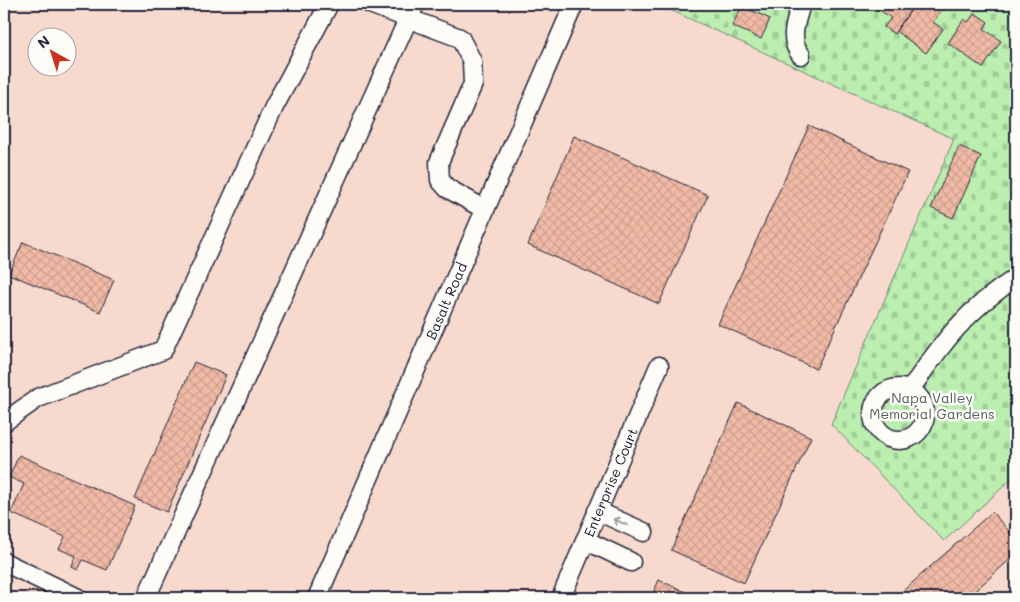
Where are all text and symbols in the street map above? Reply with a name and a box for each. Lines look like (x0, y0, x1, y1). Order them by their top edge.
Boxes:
north arrow (28, 28, 78, 78)
text: N (33, 31, 54, 52)
street label: Basalt Road (421, 259, 471, 342)
park label: Napa Valley Memorial Gardens (869, 388, 995, 423)
street label: Enterprise Court (579, 424, 642, 539)
one-way arrow (613, 516, 628, 526)

